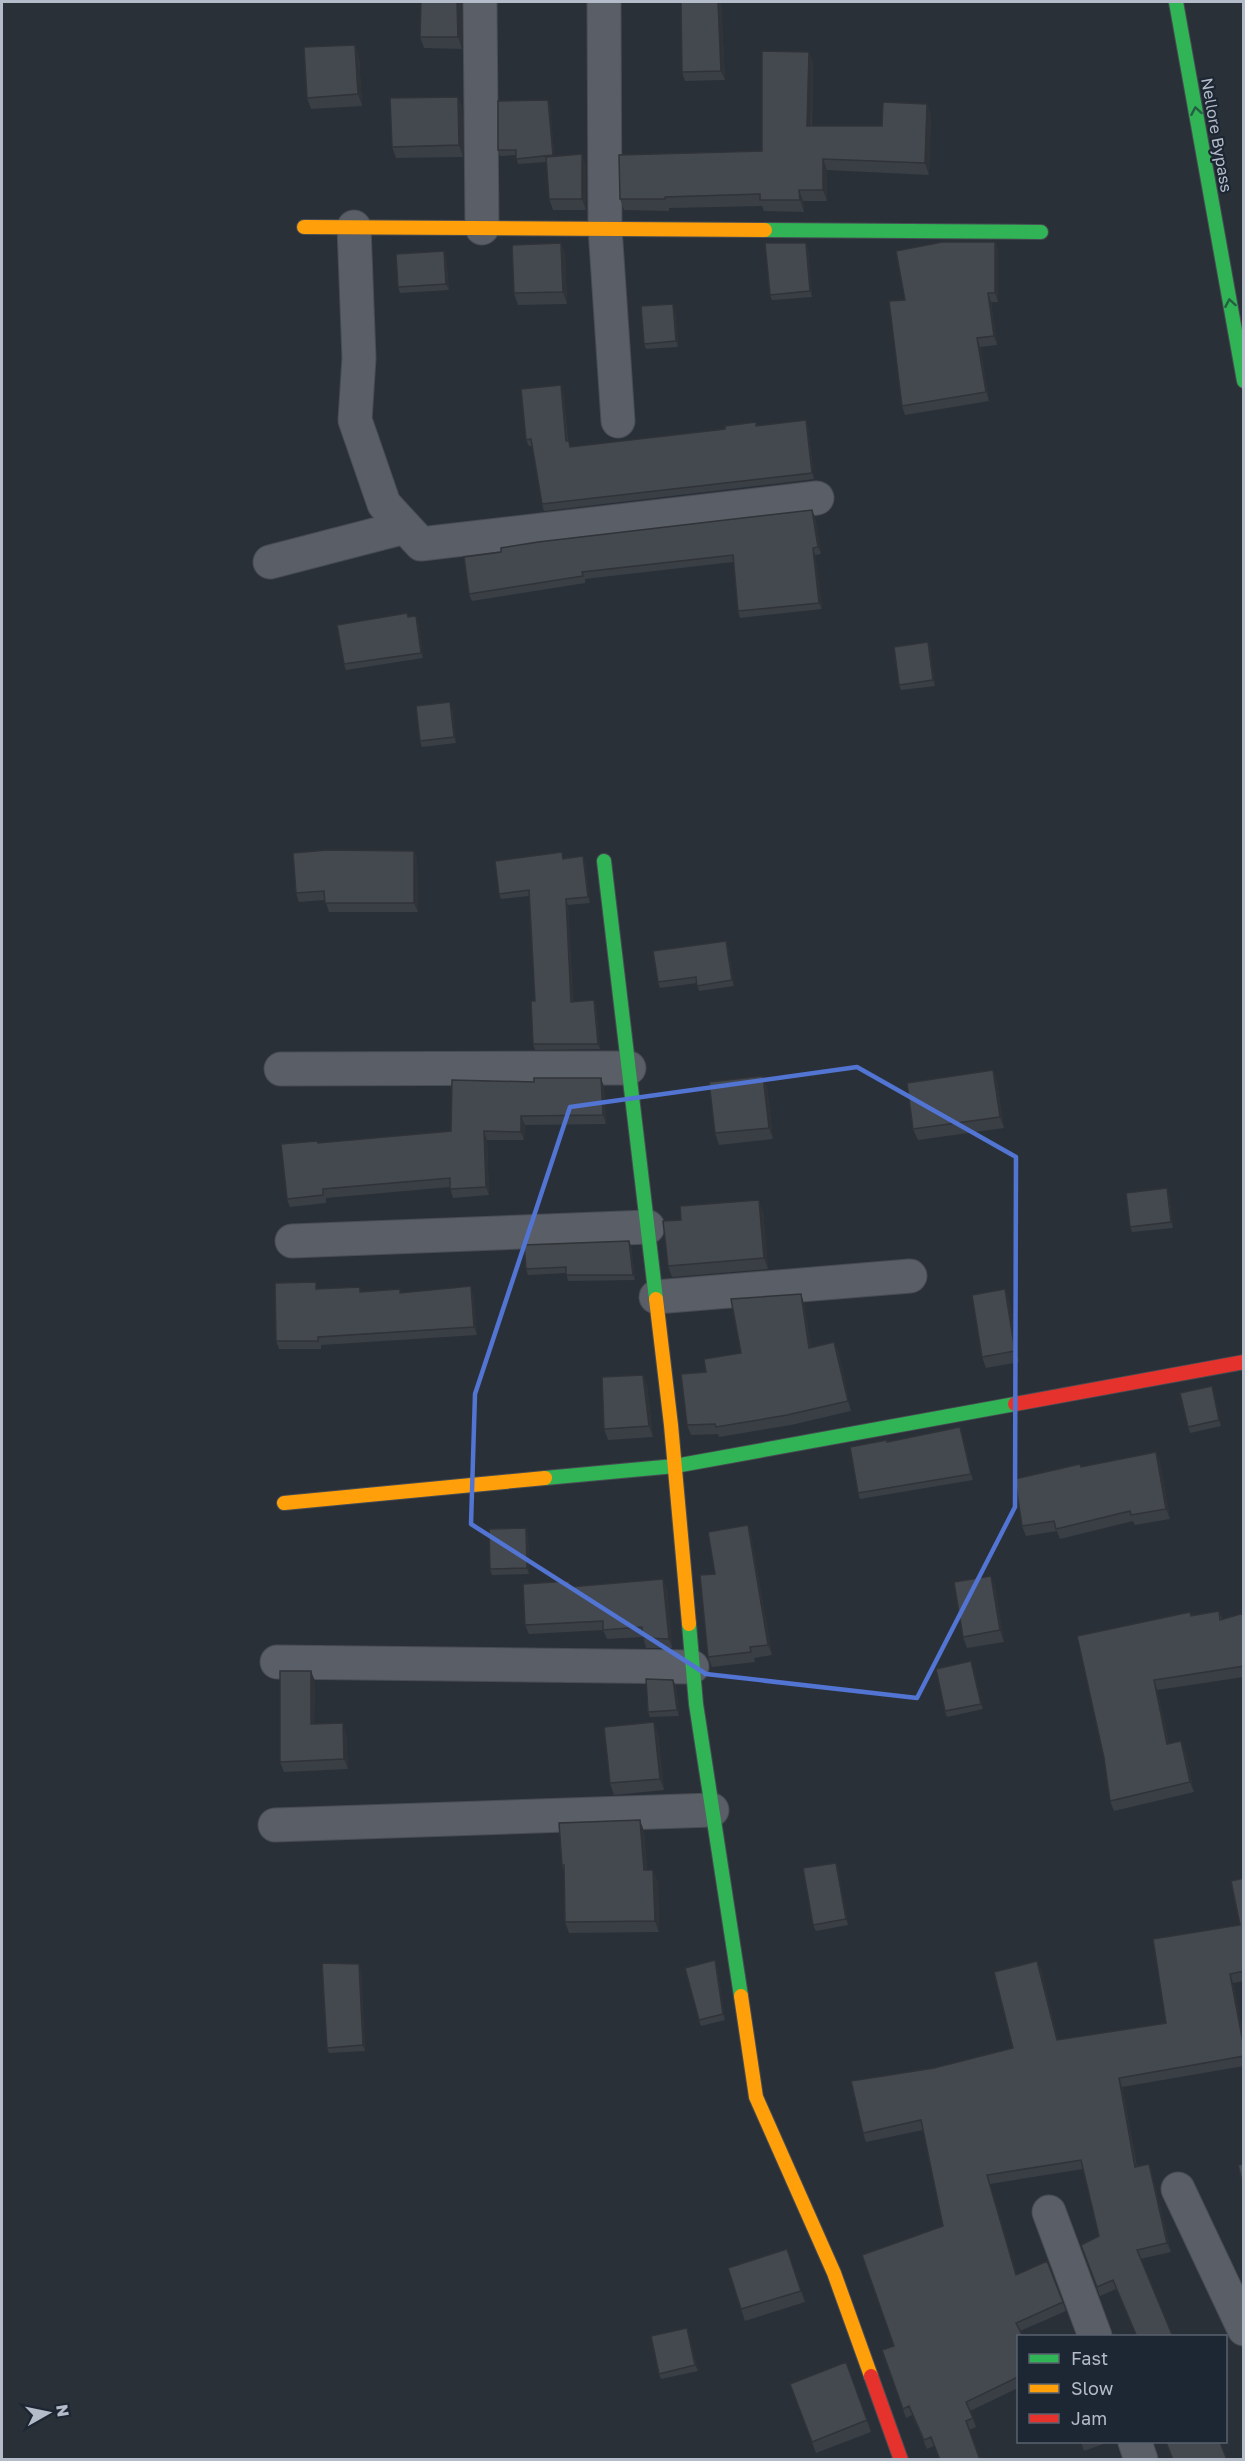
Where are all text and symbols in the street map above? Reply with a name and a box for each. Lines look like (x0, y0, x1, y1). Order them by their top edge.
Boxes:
street label: Nellore Bypass (1197, 76, 1237, 194)
one-way arrow (1190, 106, 1203, 116)
one-way arrow (1224, 299, 1237, 309)
legend (1017, 2335, 1227, 2443)
text: Fast (1071, 2347, 1108, 2369)
text: Slow (1071, 2377, 1114, 2399)
north arrow (18, 2383, 78, 2443)
text: N (52, 2403, 74, 2418)
text: Jam (1071, 2407, 1107, 2429)

